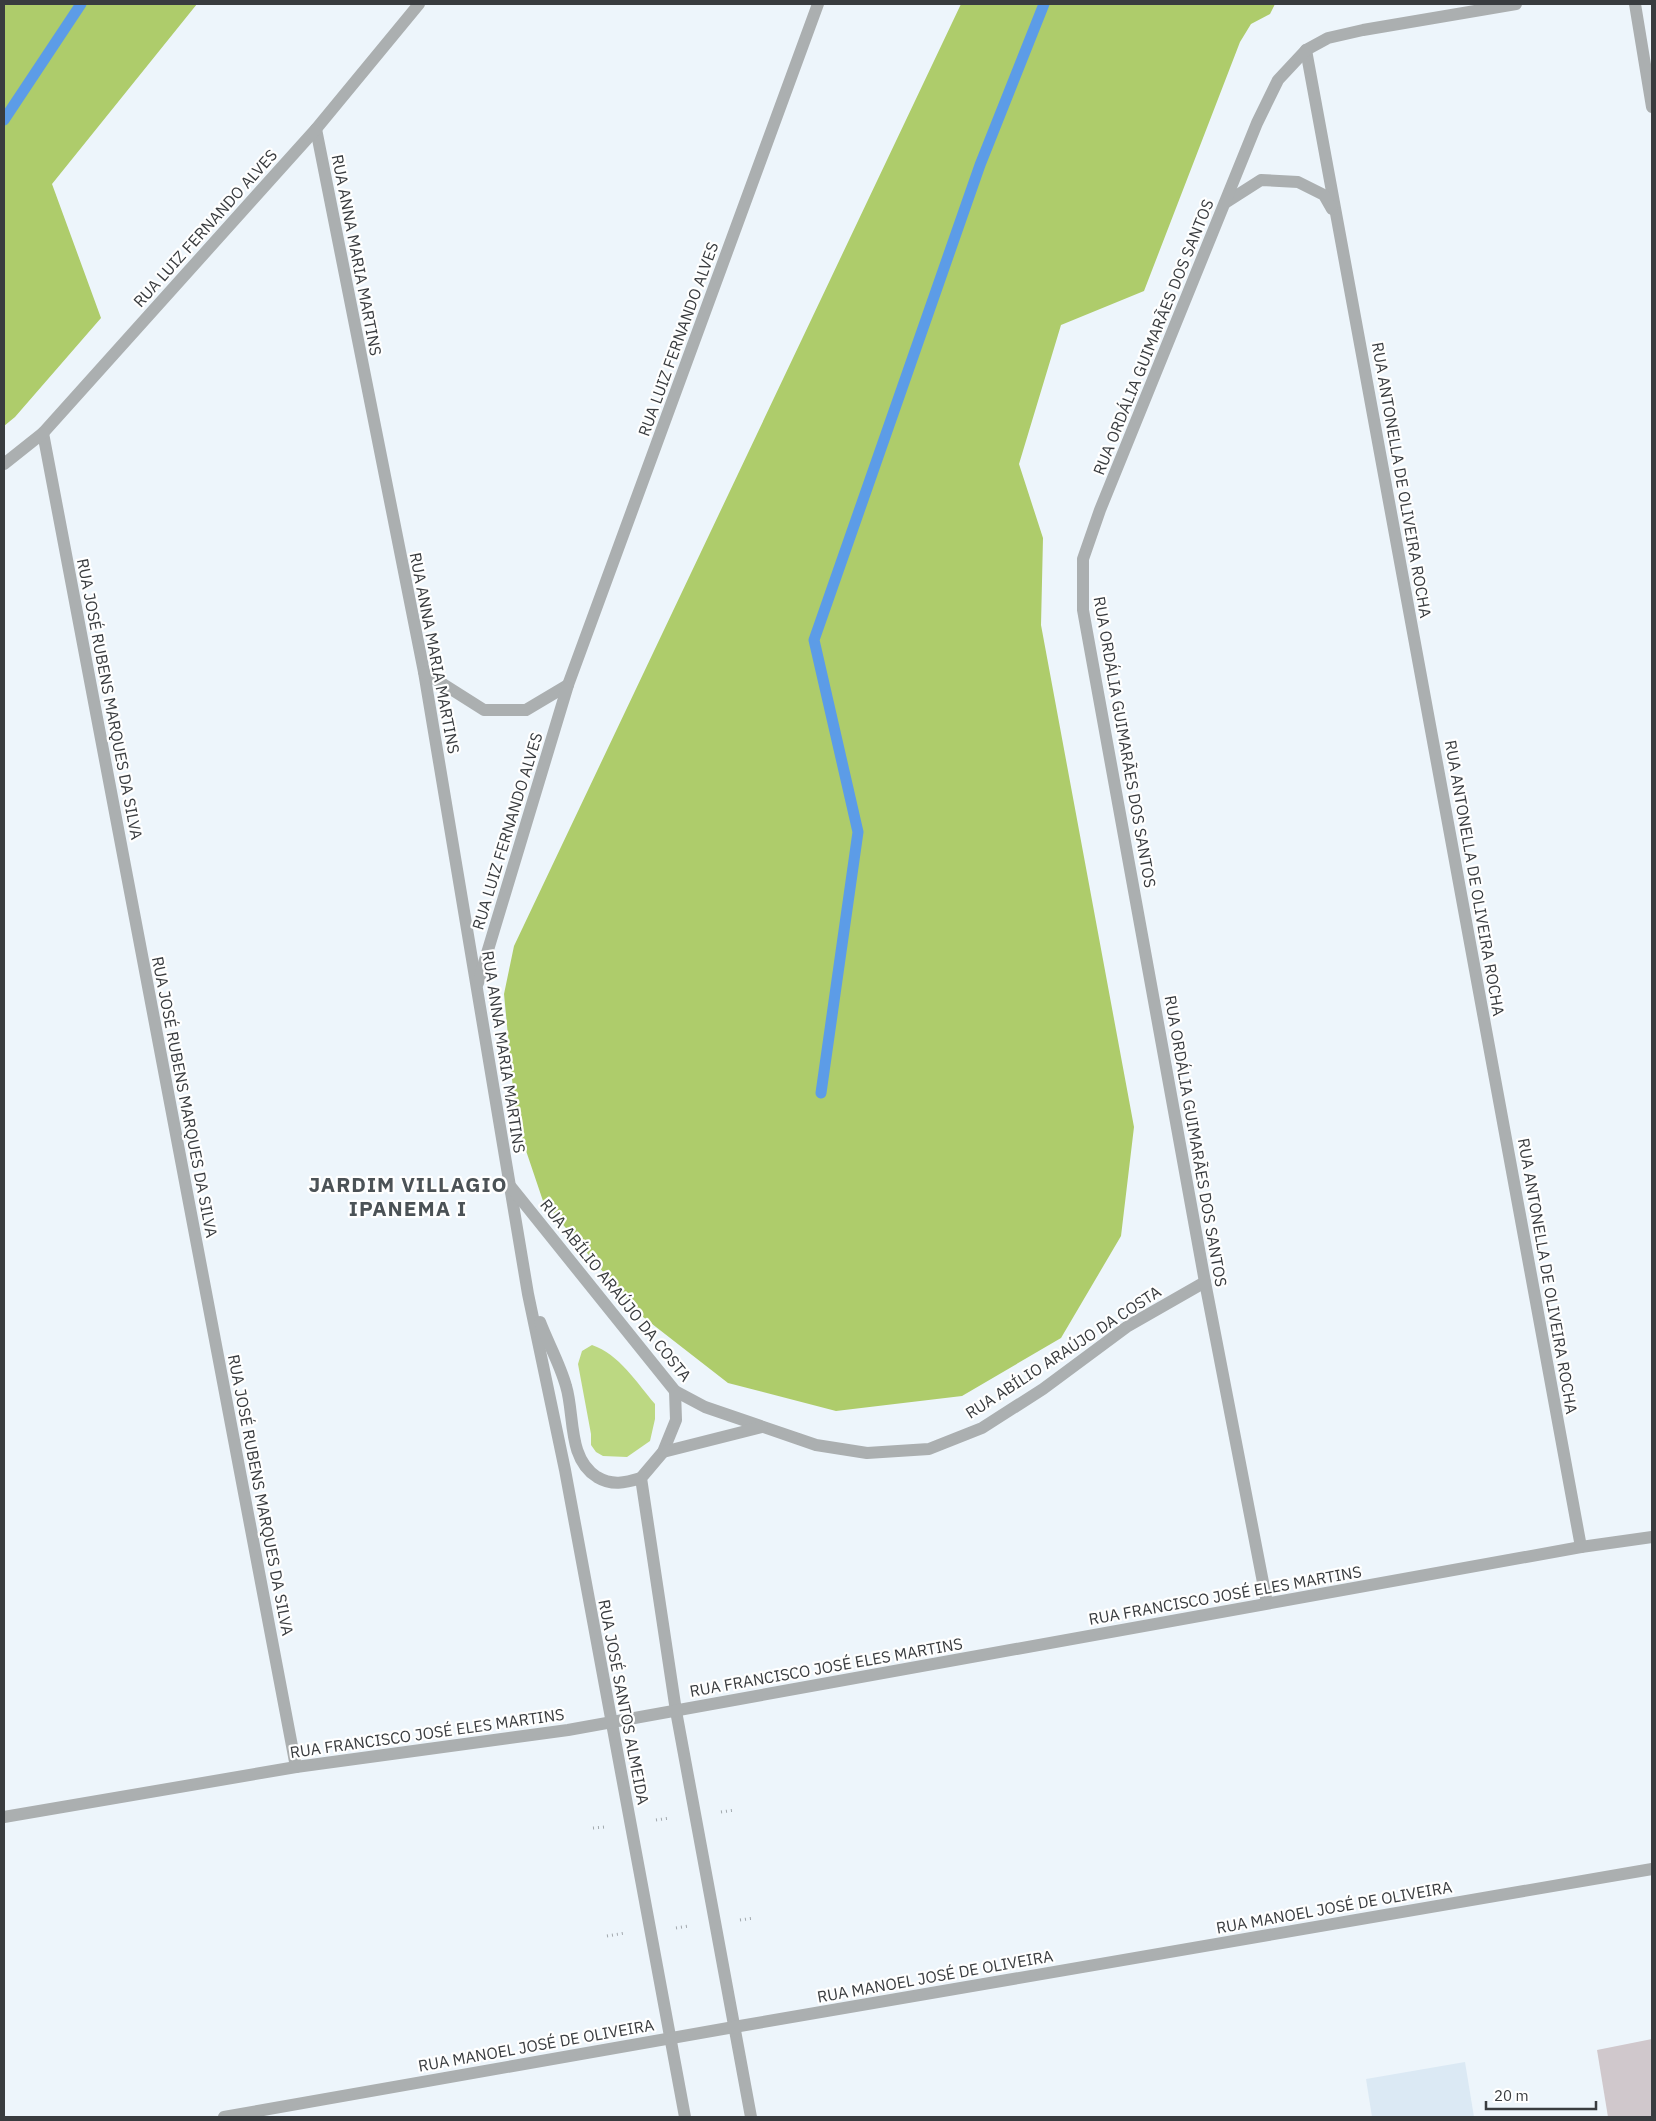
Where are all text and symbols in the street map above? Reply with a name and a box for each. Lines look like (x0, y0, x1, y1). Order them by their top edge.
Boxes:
street label: RUA LUIZ FERNANDO ALVES (129, 145, 281, 311)
street label: RUA ANNA MARIA MARTINS (328, 153, 386, 357)
street label: RUA ORDÁLIA GUIMARÃES DOS SANTOS (1087, 196, 1218, 478)
street label: RUA LUIZ FERNANDO ALVES (633, 239, 723, 439)
street label: RUA ANTONELLA DE OLIVEIRA ROCHA (1368, 341, 1436, 619)
street label: RUA ANNA MARIA MARTINS (406, 551, 464, 755)
street label: RUA JOSÉ RUBENS MARQUES DA SILVA (73, 556, 148, 841)
street label: RUA ORDÁLIA GUIMARÃES DOS SANTOS (1089, 595, 1161, 889)
street label: RUA LUIZ FERNANDO ALVES (467, 730, 547, 932)
street label: RUA ANTONELLA DE OLIVEIRA ROCHA (1441, 739, 1509, 1017)
street label: RUA ANNA MARIA MARTINS (478, 949, 530, 1155)
street label: RUA JOSÉ RUBENS MARQUES DA SILVA (148, 954, 223, 1239)
street label: RUA ORDÁLIA GUIMARÃES DOS SANTOS (1160, 994, 1232, 1288)
street label: RUA ANTONELLA DE OLIVEIRA ROCHA (1514, 1137, 1582, 1415)
district label: JARDIM VILLAGIO IPANEMA I (309, 1170, 507, 1222)
street label: RUA ABÍLIO ARAÚJO DA COSTA (536, 1194, 697, 1385)
street label: RUA ABÍLIO ARAÚJO DA COSTA (961, 1280, 1164, 1423)
street label: RUA JOSÉ RUBENS MARQUES DA SILVA (224, 1352, 299, 1637)
street label: RUA FRANCISCO JOSÉ ELES MARTINS (1087, 1560, 1363, 1629)
street label: RUA JOSÉ SANTOS ALMEIDA (594, 1598, 655, 1806)
street label: RUA FRANCISCO JOSÉ ELES MARTINS (688, 1632, 964, 1701)
street label: RUA FRANCISCO JOSÉ ELES MARTINS (288, 1703, 565, 1762)
street label: RUA MANOEL JOSÉ DE OLIVEIRA (1214, 1875, 1454, 1938)
street label: RUA MANOEL JOSÉ DE OLIVEIRA (815, 1944, 1055, 2007)
street label: RUA MANOEL JOSÉ DE OLIVEIRA (416, 2013, 656, 2076)
scale bar (1486, 2078, 1596, 2110)
text: 20 m (1494, 2086, 1529, 2105)

